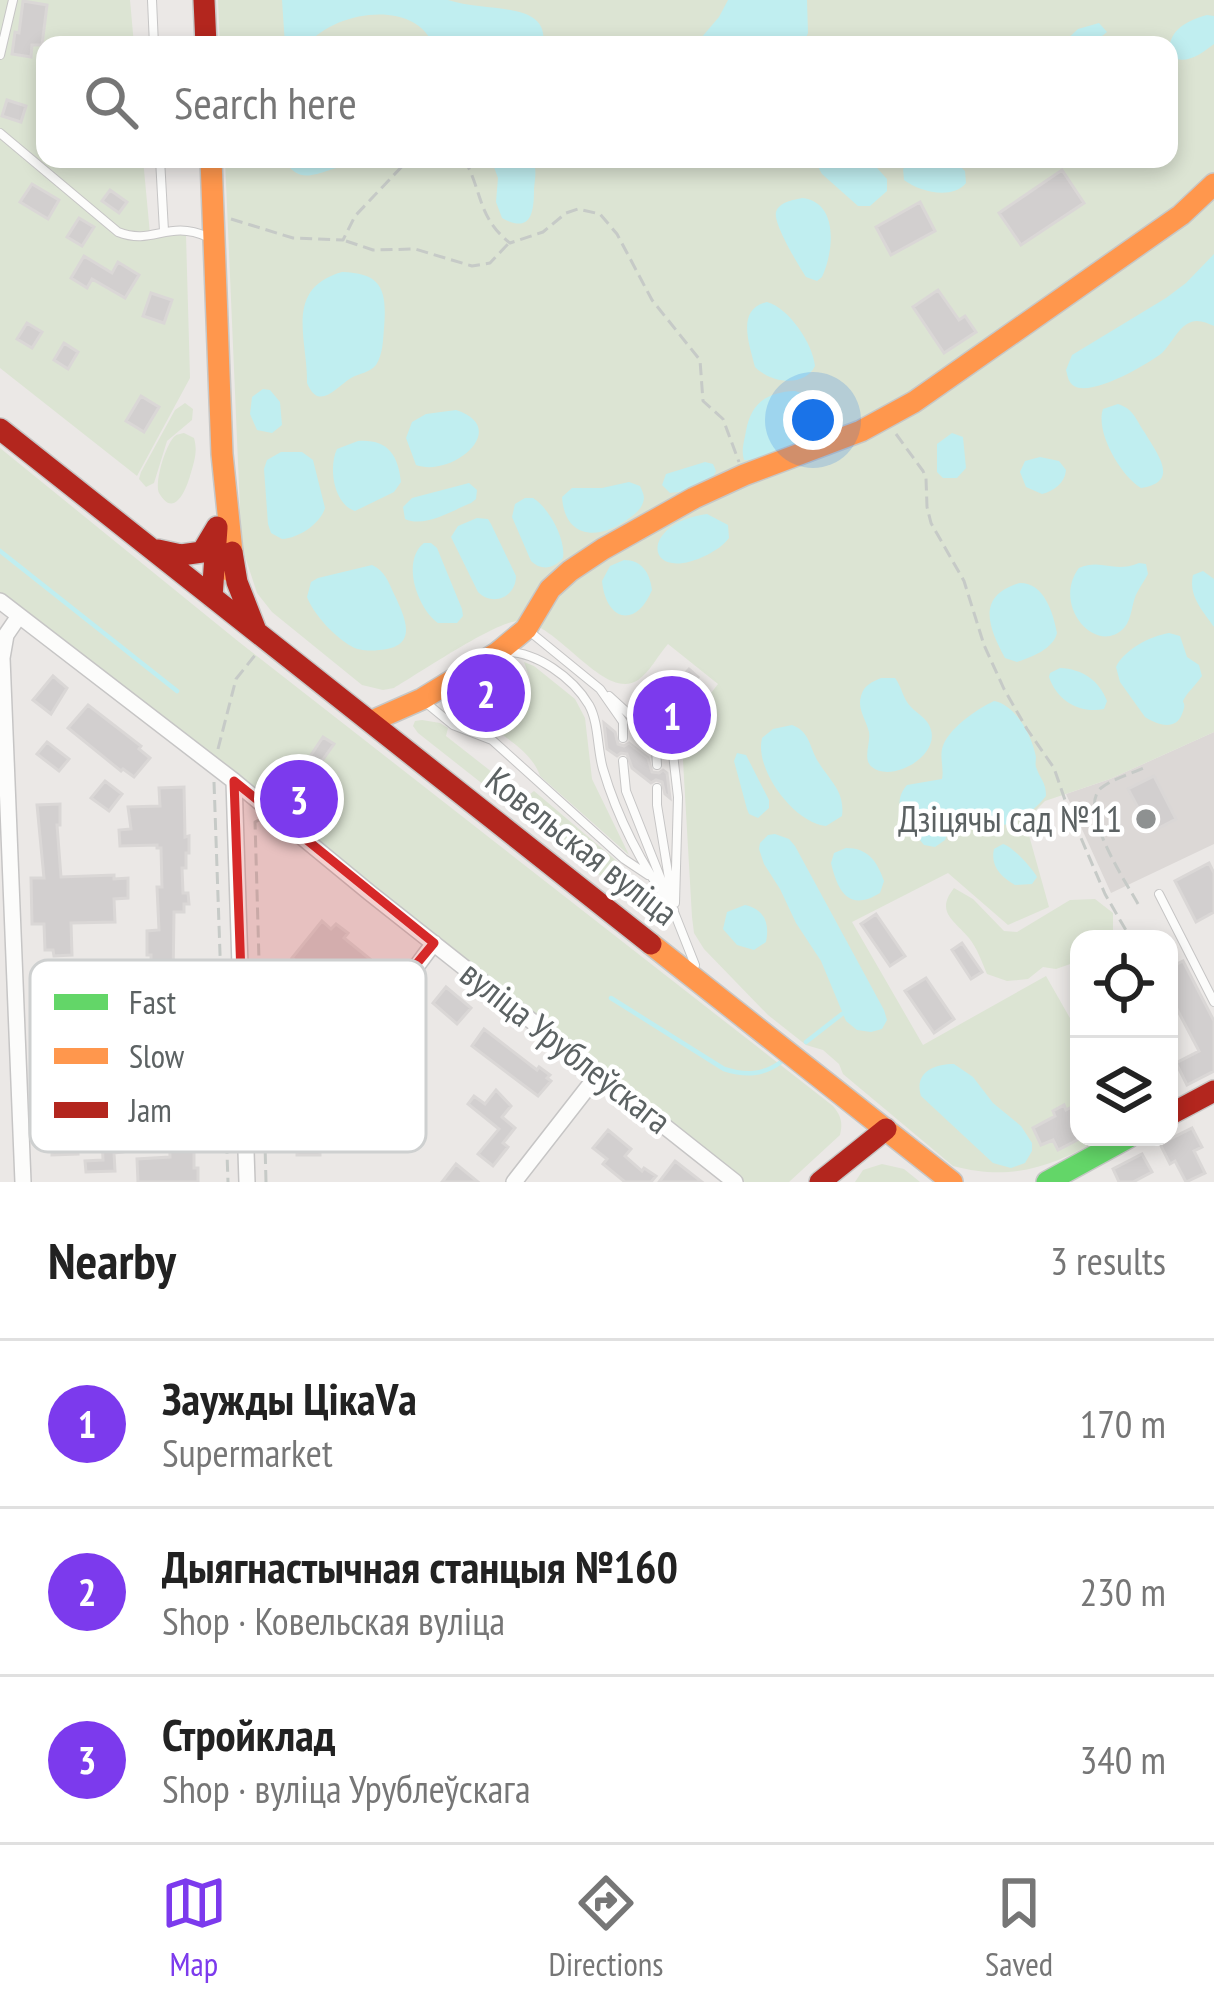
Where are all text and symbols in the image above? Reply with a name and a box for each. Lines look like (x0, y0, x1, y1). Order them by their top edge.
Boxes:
search box (36, 36, 1178, 168)
icon: search (78, 69, 144, 135)
text: Search here (174, 73, 357, 131)
your location (783, 390, 843, 450)
pin: 2 (447, 648, 525, 738)
pin: 1 (633, 670, 711, 760)
pin: 3 (260, 754, 338, 844)
street label: Ковельская вуліца (477, 756, 688, 935)
place label: Дзіцячы сад №11 (898, 795, 1122, 842)
marker: Дзіцячы сад №11 (1133, 806, 1159, 832)
map controls (1070, 930, 1178, 1146)
button: locate (1070, 930, 1178, 1038)
street label: вуліца Урублеўскага (451, 950, 681, 1144)
legend (30, 960, 426, 1152)
text: Fast (129, 980, 176, 1023)
text: Slow (129, 1034, 185, 1077)
button: layers (1070, 1038, 1178, 1146)
text: Jam (128, 1088, 172, 1131)
text: Nearby (48, 1227, 176, 1293)
text: 3 results (1050, 1235, 1166, 1286)
text: Заужды ЦікаVа (162, 1369, 417, 1427)
text: 1 (78, 1398, 96, 1449)
text: 170 m (1080, 1398, 1166, 1449)
text: Supermarket (162, 1427, 333, 1478)
text: Дыягнастычная станцыя №160 (162, 1537, 678, 1595)
text: 2 (78, 1566, 96, 1617)
text: 230 m (1080, 1566, 1166, 1617)
text: Shop · Ковельская вуліца (162, 1595, 505, 1646)
text: Стройклад (162, 1705, 335, 1763)
text: 3 (78, 1734, 96, 1785)
text: 340 m (1080, 1734, 1166, 1785)
text: Shop · вуліца Урублеўскага (162, 1763, 531, 1814)
tab: Map (161, 1870, 227, 1985)
tab: Directions (549, 1870, 663, 1985)
tab: Saved (985, 1870, 1053, 1985)

